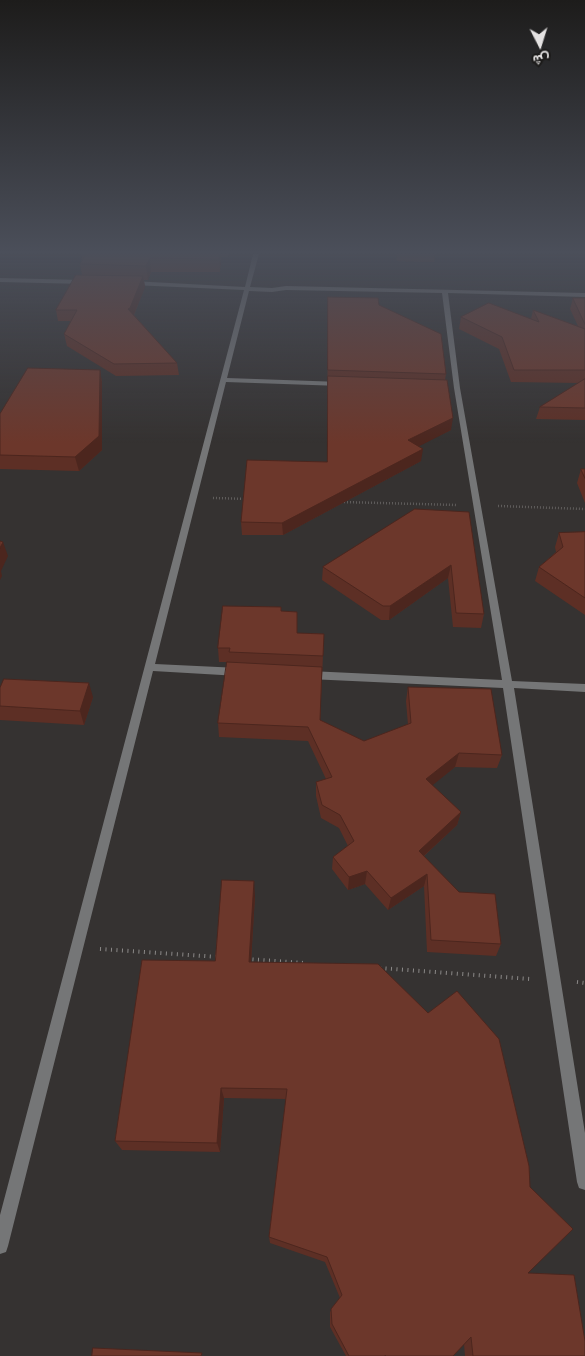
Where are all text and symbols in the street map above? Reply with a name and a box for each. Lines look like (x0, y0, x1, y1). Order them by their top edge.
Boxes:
north arrow (515, 20, 565, 70)
text: ش (532, 50, 550, 70)

